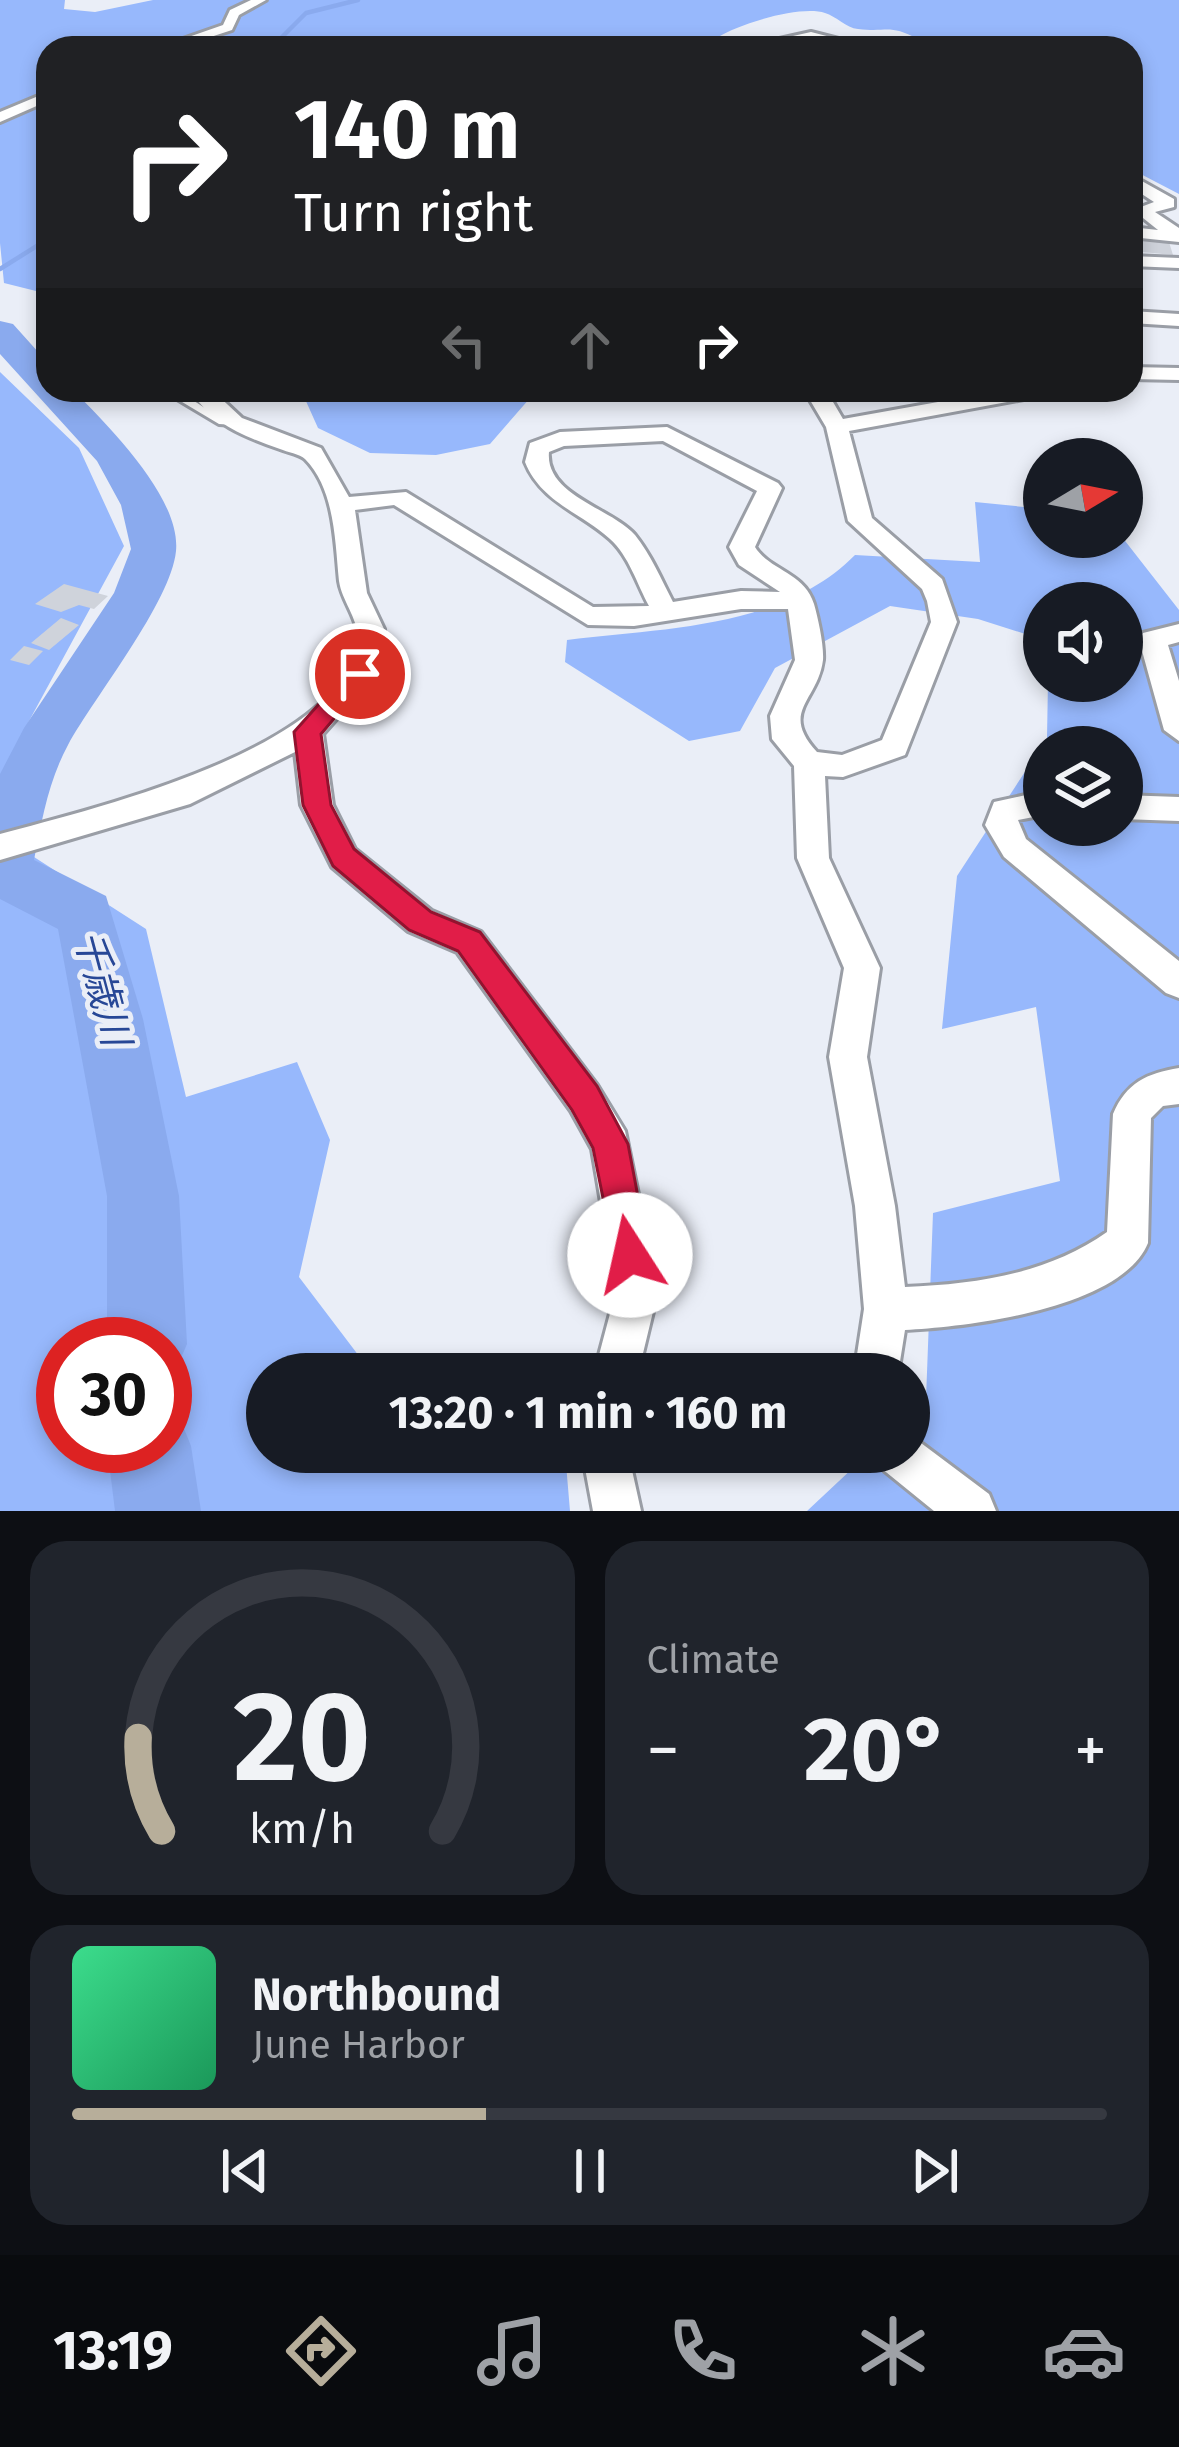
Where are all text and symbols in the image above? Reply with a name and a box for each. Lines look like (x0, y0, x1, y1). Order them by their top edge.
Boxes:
text: 140 m (294, 79, 520, 180)
icon: right (96, 84, 252, 240)
text: Turn right (294, 181, 533, 245)
icon: left (431, 312, 497, 378)
icon: ahead (557, 312, 623, 378)
icon: right (683, 312, 749, 378)
north arrow (1023, 438, 1143, 558)
map controls (1023, 438, 1143, 846)
button: sound (1023, 582, 1143, 702)
pin (309, 623, 411, 725)
icon: arrive (327, 641, 393, 707)
button: layers (1023, 726, 1143, 846)
water label: 千歳川 (65, 926, 140, 1054)
position arrow (567, 1192, 693, 1318)
speed limit sign: 30 (36, 1317, 192, 1473)
text: 13:20 · 1 min · 160 m (389, 1386, 787, 1440)
text: Climate (647, 1637, 780, 1683)
text: 20 (233, 1663, 371, 1813)
text: 20° (804, 1696, 950, 1804)
text: − (647, 1711, 680, 1790)
text: + (1074, 1711, 1107, 1790)
text: km/h (249, 1803, 355, 1854)
text: Northbound (252, 1968, 501, 2022)
text: June Harbor (252, 2022, 465, 2068)
icon: previous (212, 2138, 278, 2204)
icon: pause (557, 2138, 623, 2204)
icon: next (902, 2138, 968, 2204)
icon: directions (279, 2309, 363, 2393)
icon: music (470, 2309, 554, 2393)
icon: phone (661, 2309, 745, 2393)
icon: climate (851, 2309, 935, 2393)
icon: car (1042, 2309, 1126, 2393)
text: 13:19 (53, 2319, 173, 2383)

